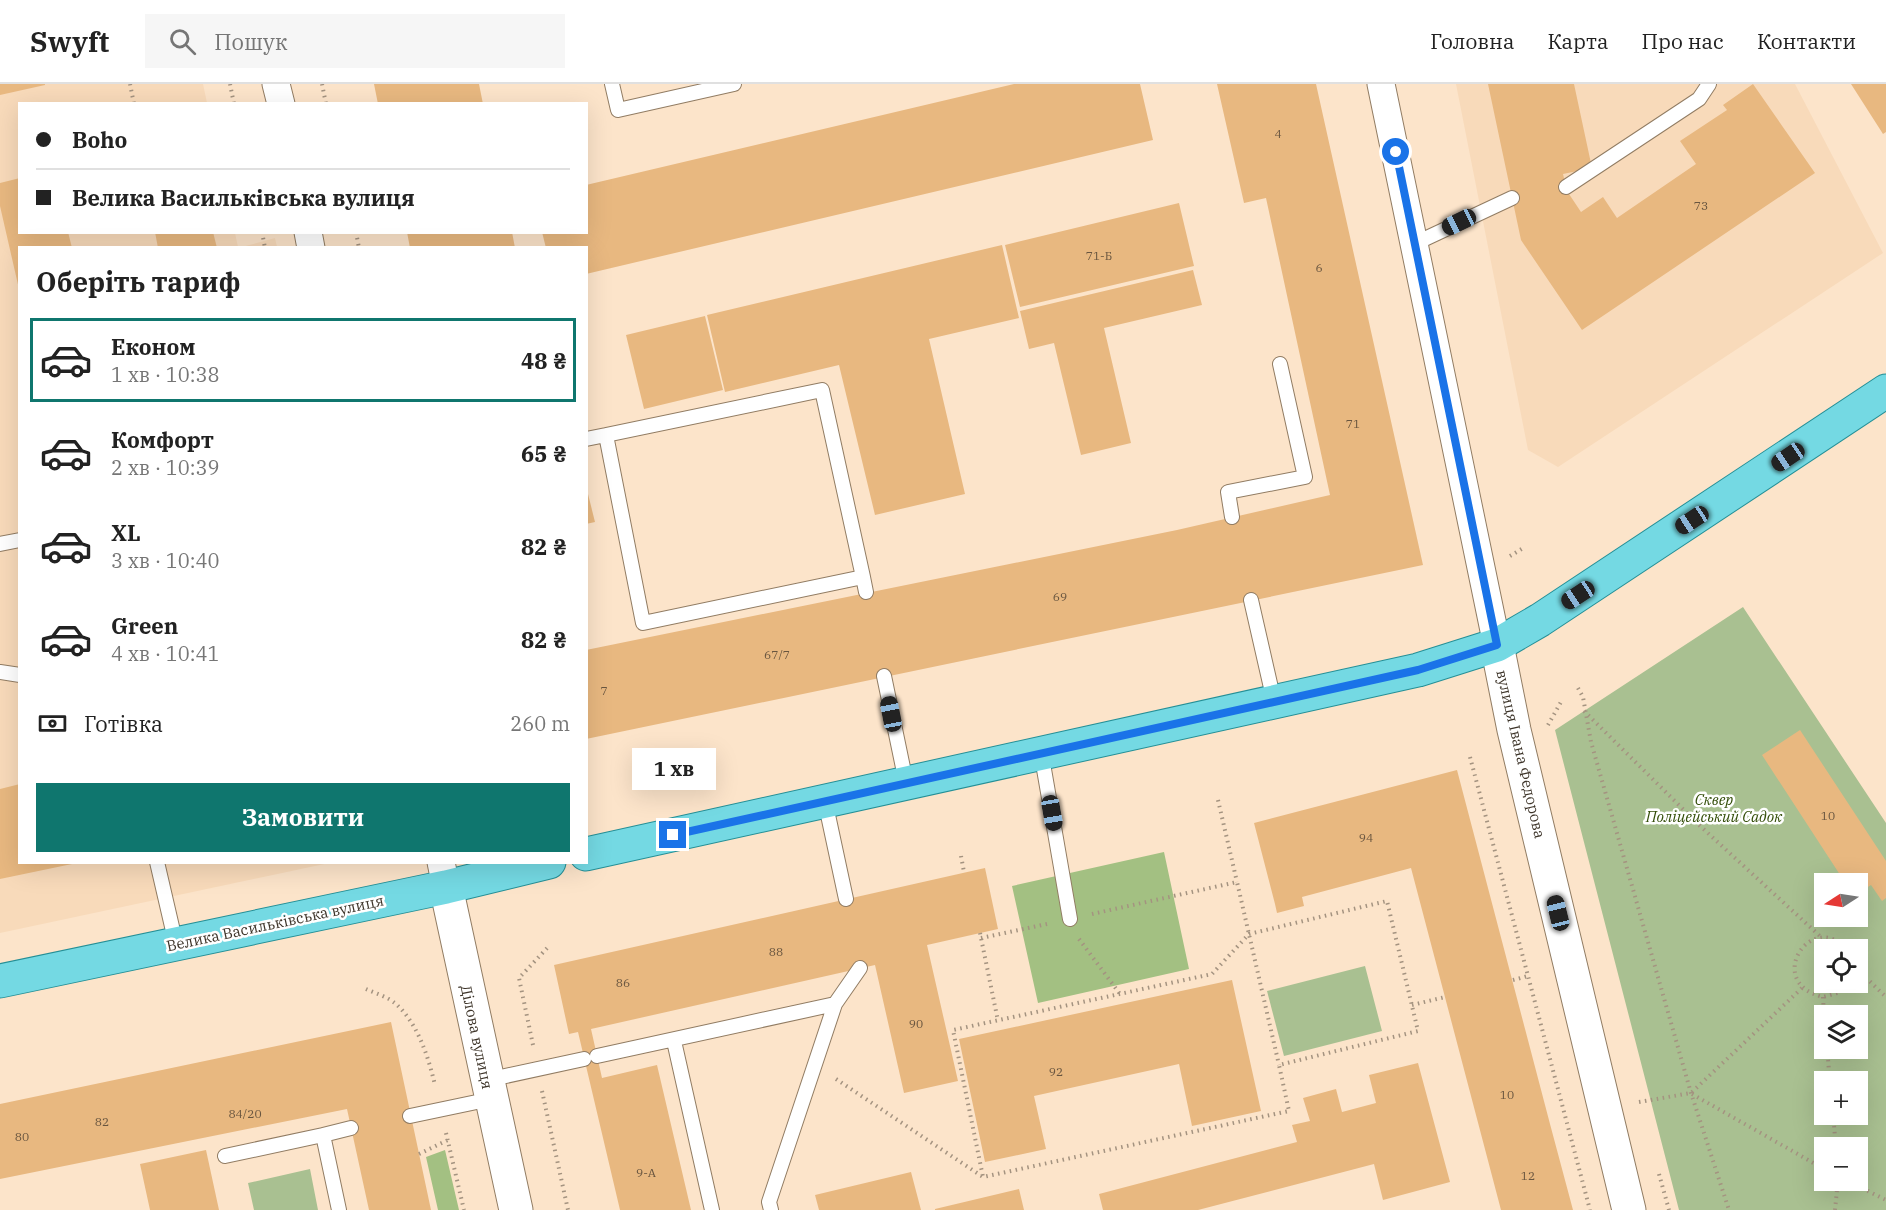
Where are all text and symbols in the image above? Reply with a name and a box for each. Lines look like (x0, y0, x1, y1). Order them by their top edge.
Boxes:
search box (145, 14, 565, 68)
text: Swyft (30, 23, 109, 60)
icon: search (166, 25, 199, 58)
text: Пошук (214, 27, 288, 56)
text: Головна (1430, 27, 1514, 55)
text: Карта (1547, 27, 1608, 55)
text: Про нас (1641, 27, 1724, 55)
text: Контакти (1757, 27, 1856, 55)
text: Boho (72, 125, 127, 154)
house number: 4 (1274, 126, 1282, 141)
route start (1382, 138, 1409, 165)
text: Велика Васильківська вулиця (72, 183, 415, 212)
house number: 73 (1694, 198, 1708, 213)
car (1439, 206, 1479, 238)
house number: 71-Б (1086, 248, 1112, 263)
house number: 6 (1315, 260, 1323, 275)
text: Оберіть тариф (36, 264, 241, 299)
text: Економ (111, 332, 196, 361)
icon: car (39, 333, 93, 387)
text: 48 ₴ (521, 346, 567, 375)
text: 1 хв · 10:38 (111, 361, 220, 388)
house number: 71 (1346, 416, 1360, 431)
text: Комфорт (111, 425, 214, 454)
icon: car (39, 426, 93, 480)
text: 65 ₴ (521, 439, 567, 468)
car (1768, 439, 1808, 475)
text: 2 хв · 10:39 (111, 454, 220, 481)
car (1672, 503, 1712, 537)
text: XL (111, 518, 141, 547)
icon: car (39, 519, 93, 573)
text: 82 ₴ (521, 532, 567, 561)
text: 3 хв · 10:40 (111, 547, 220, 574)
car (1558, 578, 1598, 612)
house number: 69 (1053, 589, 1067, 604)
text: Green (111, 611, 178, 640)
icon: car (39, 612, 93, 666)
text: 82 ₴ (521, 625, 567, 654)
text: 4 хв · 10:41 (111, 640, 220, 667)
house number: 67/7 (764, 647, 790, 662)
street label: вулиця Івана Федорова (1492, 668, 1550, 840)
house number: 7 (600, 683, 608, 698)
car (879, 695, 903, 733)
icon: cash (36, 707, 69, 740)
text: Готівка (84, 709, 163, 738)
text: 260 m (510, 710, 570, 737)
callout: 1 хв (631, 748, 715, 790)
text: 1 хв (654, 755, 694, 782)
button: Замовити (36, 783, 570, 852)
park label: Сквер Поліцейський Садок (1645, 790, 1783, 826)
car (1040, 794, 1064, 832)
house number: 10 (1821, 808, 1835, 823)
route end (659, 821, 686, 848)
house number: 94 (1359, 830, 1373, 845)
north arrow (1814, 873, 1868, 927)
map controls (1814, 873, 1868, 1191)
street label: Велика Васильківська вулиця (165, 891, 385, 955)
car (1545, 893, 1571, 933)
button: locate (1814, 939, 1868, 993)
house number: 88 (769, 944, 783, 959)
house number: 86 (616, 975, 630, 990)
street label: Ділова вулиця (457, 983, 497, 1091)
button: layers (1814, 1005, 1868, 1059)
house number: 90 (909, 1016, 923, 1031)
house number: 92 (1049, 1064, 1063, 1079)
button: + (1814, 1071, 1868, 1125)
house number: 10 (1500, 1087, 1514, 1102)
house number: 84/20 (228, 1106, 262, 1121)
house number: 82 (95, 1114, 109, 1129)
house number: 80 (15, 1129, 29, 1144)
button: − (1814, 1137, 1868, 1191)
house number: 9-А (636, 1165, 657, 1180)
house number: 12 (1521, 1168, 1535, 1183)

